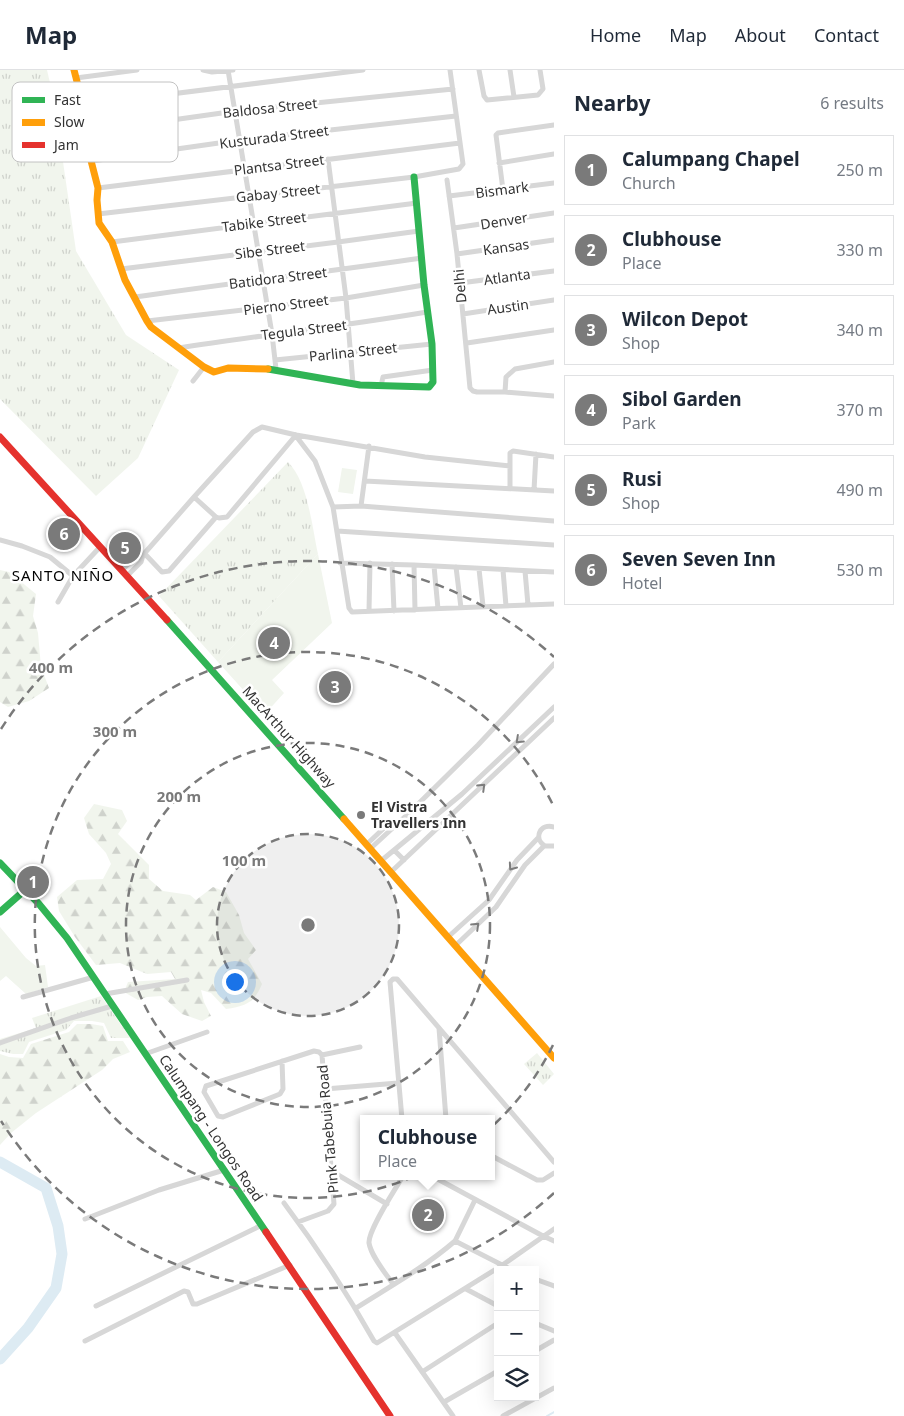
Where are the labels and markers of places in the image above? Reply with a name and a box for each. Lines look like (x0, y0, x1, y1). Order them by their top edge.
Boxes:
pin: 6 (48, 515, 80, 553)
pin: 5 (109, 529, 141, 567)
pin: 4 (258, 624, 290, 662)
pin: 3 (319, 668, 351, 706)
place label: El Vistra Travellers Inn (371, 797, 466, 832)
marker: El Vistra Travellers Inn (355, 809, 367, 821)
pin: 1 (17, 863, 49, 901)
centre of rings (299, 916, 317, 934)
pin: 2 (412, 1196, 444, 1234)

